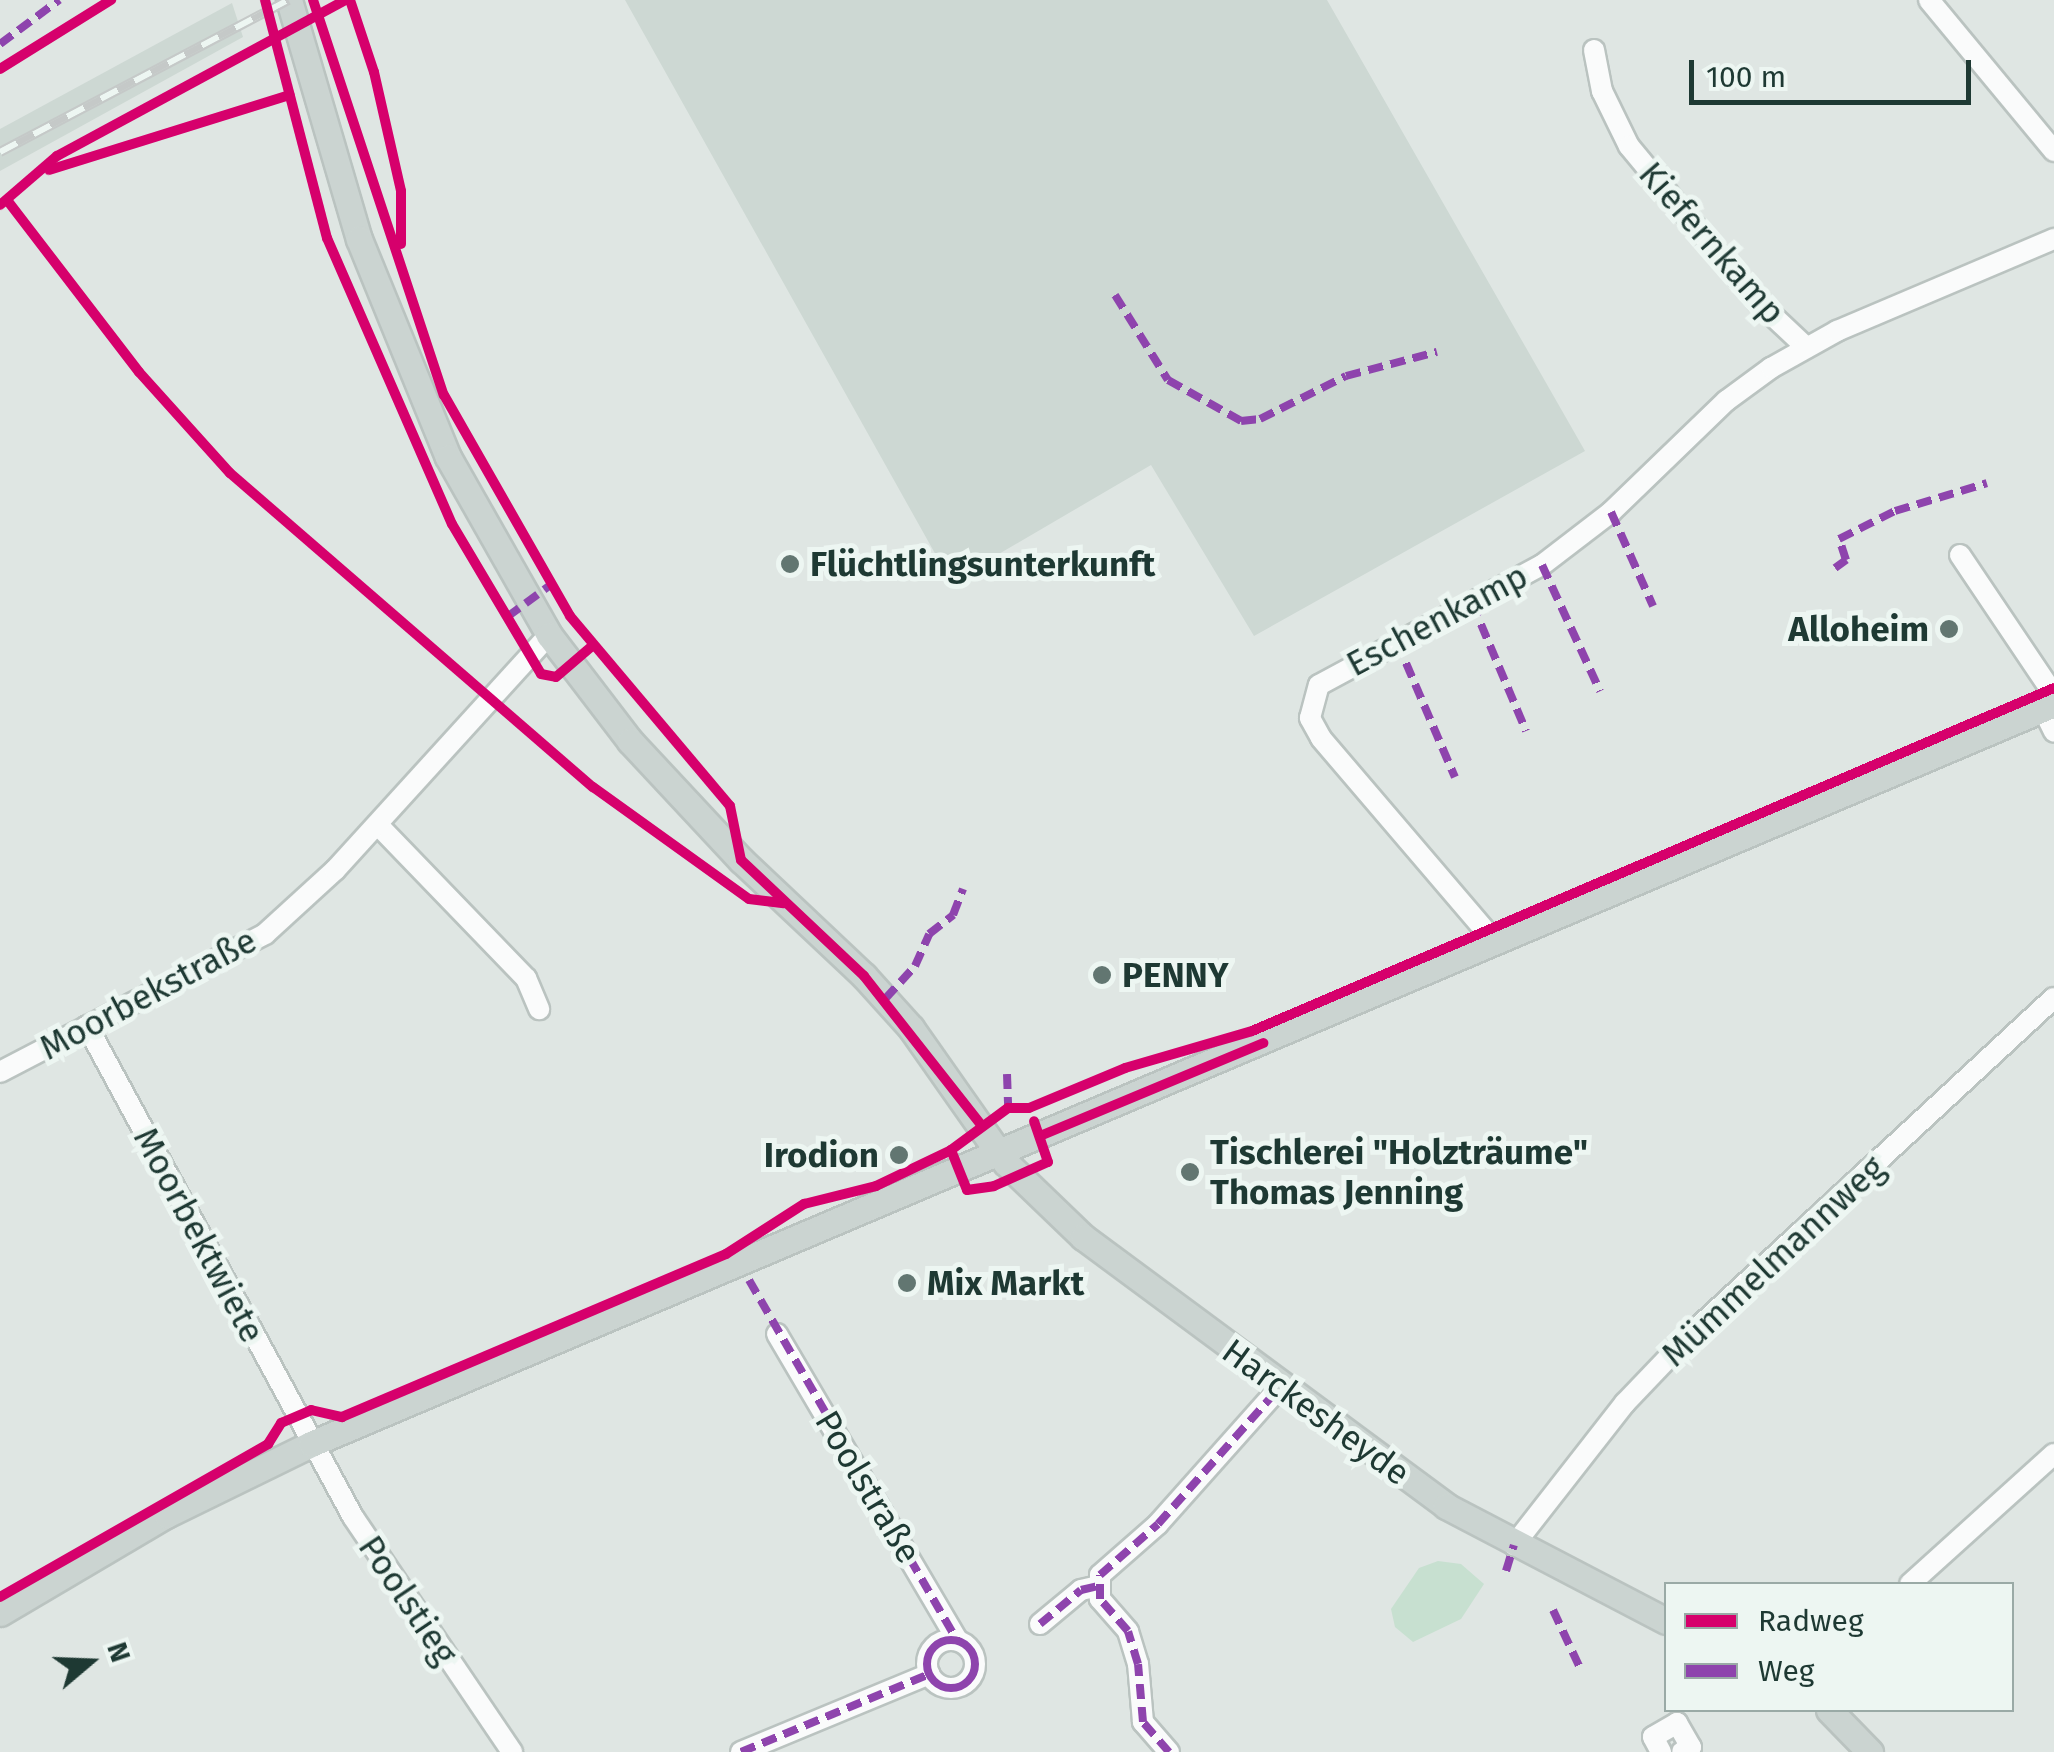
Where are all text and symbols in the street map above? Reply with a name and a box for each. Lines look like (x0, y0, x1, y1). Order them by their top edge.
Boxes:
scale bar (1694, 40, 1976, 102)
text: 100 m (1706, 59, 1786, 95)
street label: Kiefernkamp (1630, 153, 1794, 333)
place label: Flüchtlingsunterkunft (810, 543, 1155, 585)
marker: Flüchtlingsunterkunft (779, 553, 801, 575)
street label: Eschenkamp (1339, 555, 1535, 685)
place label: Alloheim (1788, 608, 1929, 650)
marker: Alloheim (1938, 618, 1960, 640)
street label: Moorbekstraße (32, 919, 264, 1069)
place label: PENNY (1122, 954, 1229, 996)
marker: PENNY (1091, 964, 1113, 986)
street label: Moorbektwiete (125, 1120, 273, 1350)
place label: Tischlerei "Holzträume" Thomas Jenning (1210, 1131, 1588, 1213)
place label: Irodion (764, 1134, 879, 1176)
marker: Irodion (888, 1144, 910, 1166)
street label: Mümmelmannweg (1653, 1147, 1893, 1375)
marker: Tischlerei "Holzträume" Thomas Jenning (1179, 1161, 1201, 1183)
place label: Mix Markt (927, 1262, 1084, 1304)
marker: Mix Markt (896, 1272, 918, 1294)
street label: Harckesheyde (1214, 1330, 1418, 1494)
street label: Poolstraße (806, 1403, 930, 1571)
street label: Poolstieg (350, 1528, 466, 1672)
legend (1664, 1582, 2014, 1712)
text: Radweg (1758, 1603, 1864, 1639)
north arrow (40, 1612, 140, 1712)
text: N (100, 1638, 137, 1666)
text: Weg (1758, 1653, 1814, 1689)

